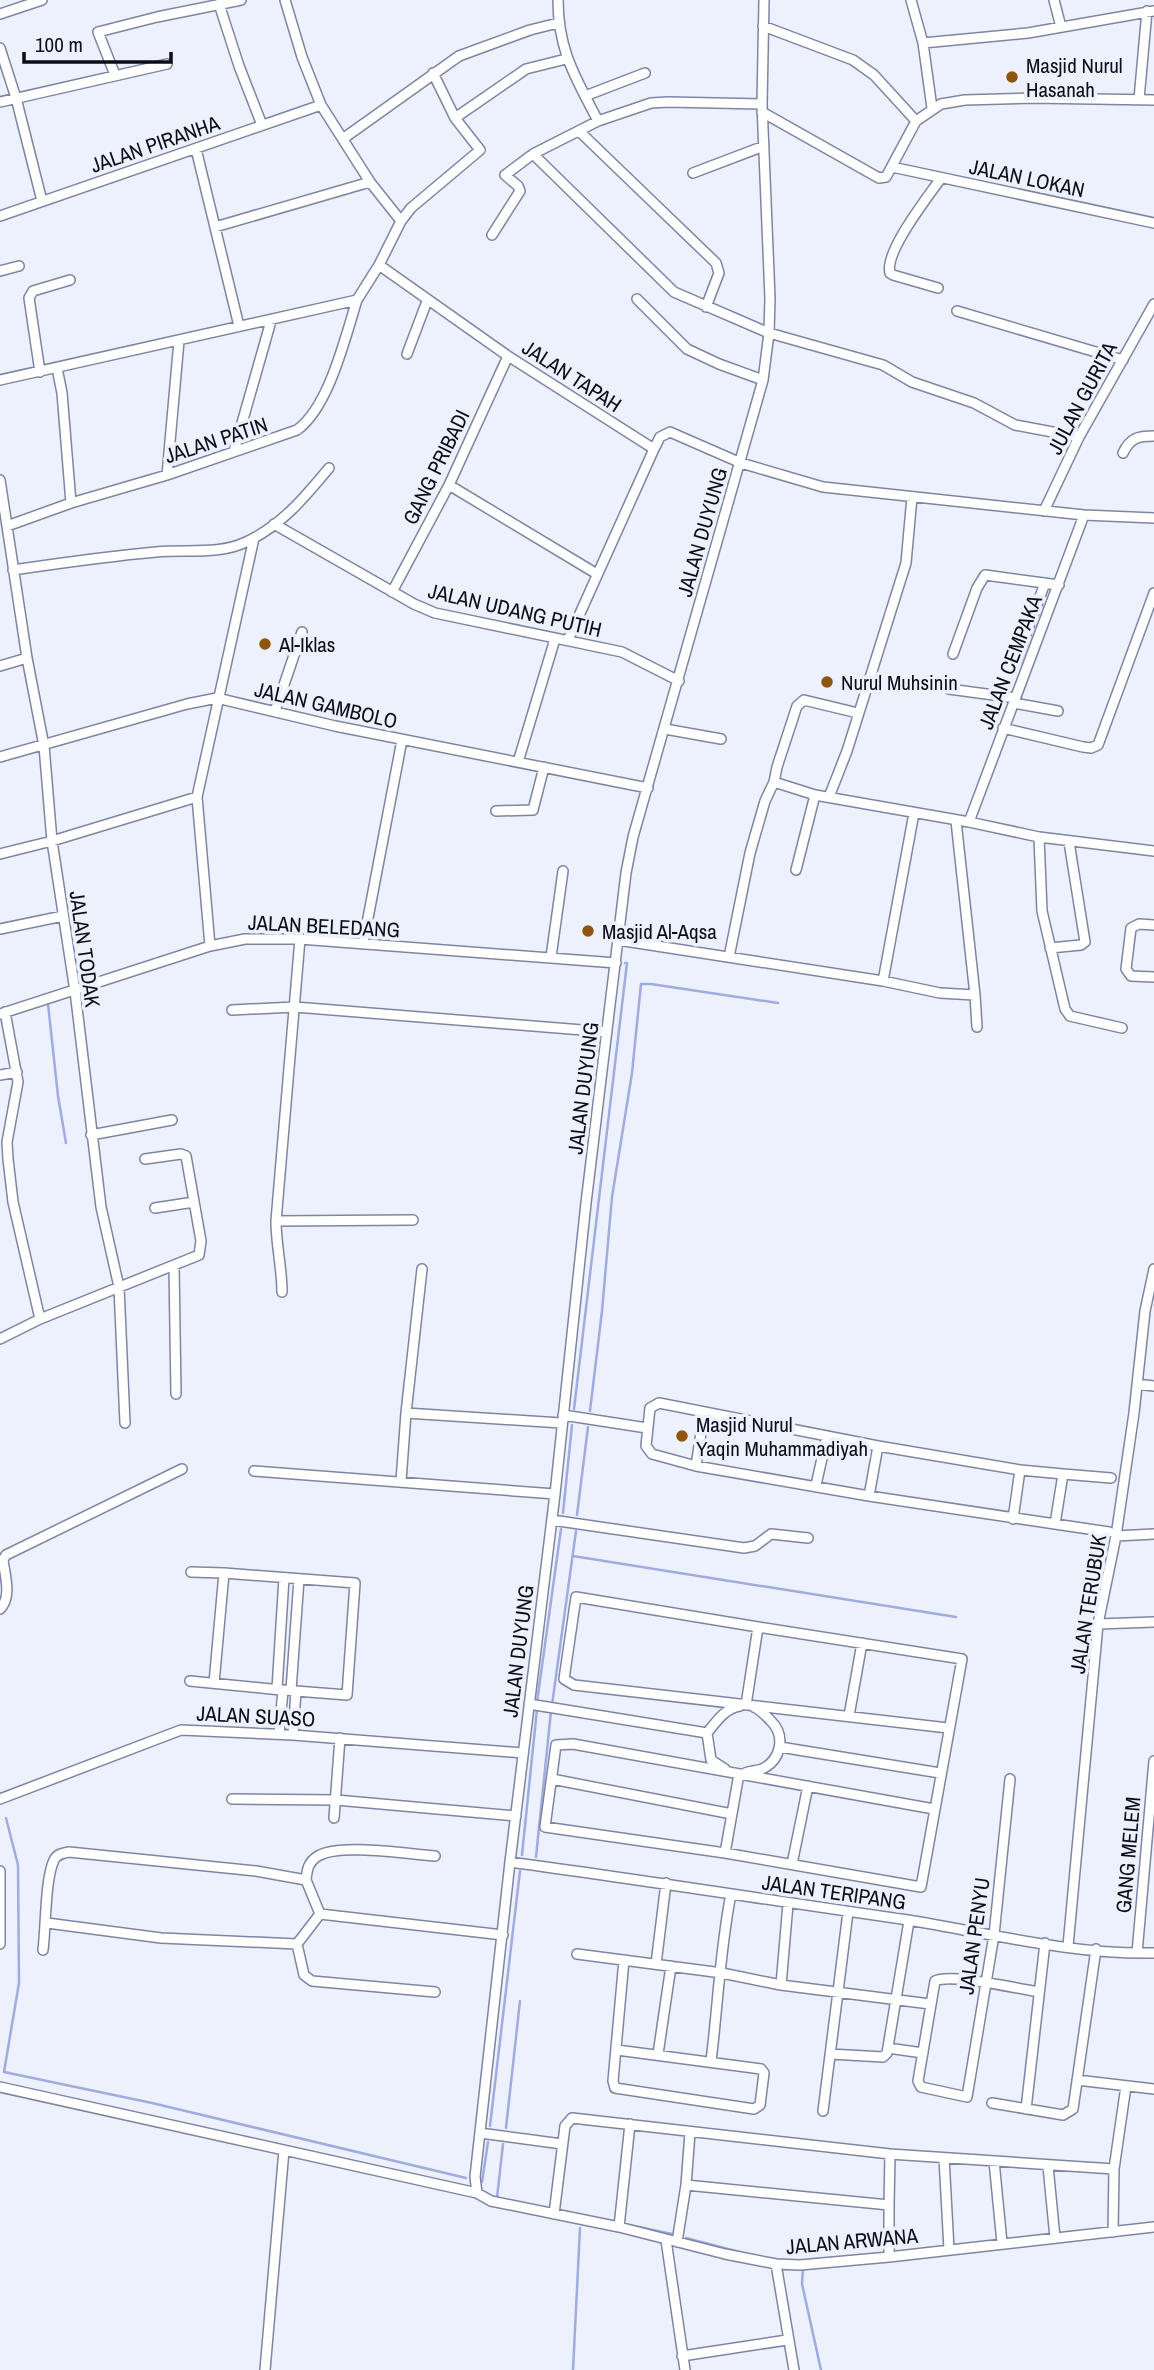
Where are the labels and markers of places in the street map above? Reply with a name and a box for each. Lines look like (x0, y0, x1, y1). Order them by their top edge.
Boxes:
place label: Masjid Nurul Hasanah (1026, 51, 1123, 104)
marker: Masjid Nurul Hasanah (1004, 69, 1020, 85)
place label: Al-Iklas (278, 630, 335, 659)
marker: Al-Iklas (257, 636, 273, 652)
place label: Nurul Muhsinin (841, 668, 958, 697)
marker: Nurul Muhsinin (819, 674, 835, 690)
place label: Masjid Al-Aqsa (602, 917, 717, 946)
marker: Masjid Al-Aqsa (580, 923, 596, 939)
place label: Masjid Nurul Yaqin Muhammadiyah (696, 1410, 868, 1463)
marker: Masjid Nurul Yaqin Muhammadiyah (674, 1428, 690, 1444)

